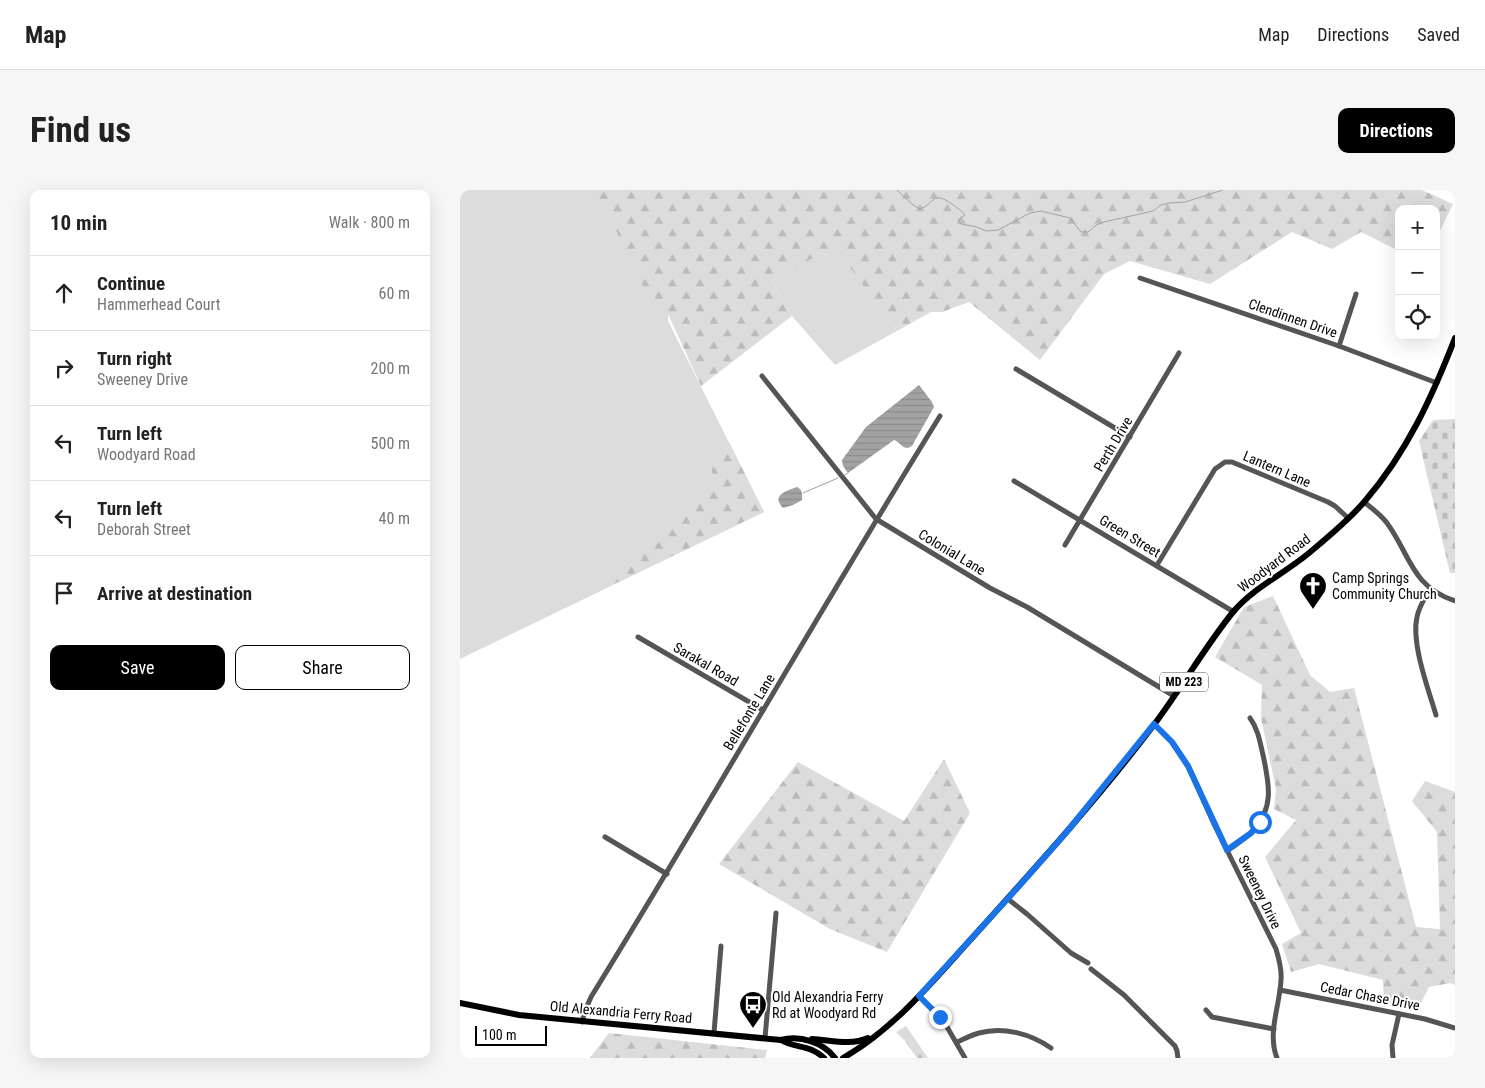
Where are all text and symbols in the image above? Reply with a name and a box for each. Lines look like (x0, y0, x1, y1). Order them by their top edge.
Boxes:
text: Map (25, 21, 66, 49)
text: Map (1258, 24, 1289, 45)
text: Directions (1317, 24, 1389, 45)
text: Saved (1417, 24, 1460, 45)
button: Directions (1338, 108, 1455, 153)
text: Find us (30, 110, 131, 151)
map controls (1395, 205, 1440, 340)
button: + (1395, 205, 1440, 250)
text: 10 min (50, 211, 107, 235)
text: Walk · 800 m (329, 213, 410, 232)
button: − (1395, 250, 1440, 295)
text: Continue (97, 272, 165, 295)
icon: ahead (50, 279, 78, 307)
text: 60 m (378, 284, 410, 303)
text: Hammerhead Court (97, 295, 220, 314)
street label: Clendinnen Drive (1247, 295, 1340, 341)
button: locate (1395, 295, 1440, 340)
text: Turn right (97, 347, 172, 370)
icon: right (50, 354, 78, 382)
text: 200 m (371, 359, 410, 378)
text: Sweeney Drive (97, 370, 188, 389)
street label: Perth Drive (1090, 413, 1136, 474)
text: Turn left (97, 422, 162, 445)
icon: left (50, 429, 78, 457)
text: 500 m (371, 434, 410, 453)
text: Woodyard Road (97, 445, 196, 464)
street label: Lantern Lane (1241, 448, 1314, 491)
text: Turn left (97, 497, 162, 520)
icon: left (50, 504, 78, 532)
text: 40 m (378, 509, 410, 528)
street label: Green Street (1097, 512, 1163, 560)
text: Deborah Street (97, 520, 191, 539)
street label: Colonial Lane (916, 526, 989, 578)
street label: Woodyard Road (1235, 531, 1313, 595)
place label: Camp Springs Community Church (1332, 570, 1437, 602)
church icon: Camp Springs Community Church (1298, 571, 1328, 610)
icon: arrive (50, 579, 78, 607)
text: Arrive at destination (97, 582, 252, 605)
street label: Sarakal Road (671, 639, 741, 689)
button: Save (50, 645, 225, 690)
button: Share (235, 645, 410, 690)
street label: Bellefonte Lane (720, 671, 778, 753)
road number: MD 223 (1160, 672, 1208, 692)
route start (1249, 811, 1272, 834)
street label: Sweeney Drive (1235, 853, 1285, 932)
street label: Cedar Chase Drive (1319, 978, 1422, 1014)
place label: Old Alexandria Ferry Rd at Woodyard Rd (772, 989, 883, 1021)
bus stop icon: Old Alexandria Ferry Rd at Woodyard Rd (738, 990, 768, 1029)
street label: Old Alexandria Ferry Road (549, 998, 693, 1026)
route end (929, 1006, 952, 1029)
scale bar (475, 1023, 548, 1046)
text: 100 m (482, 1027, 517, 1043)

